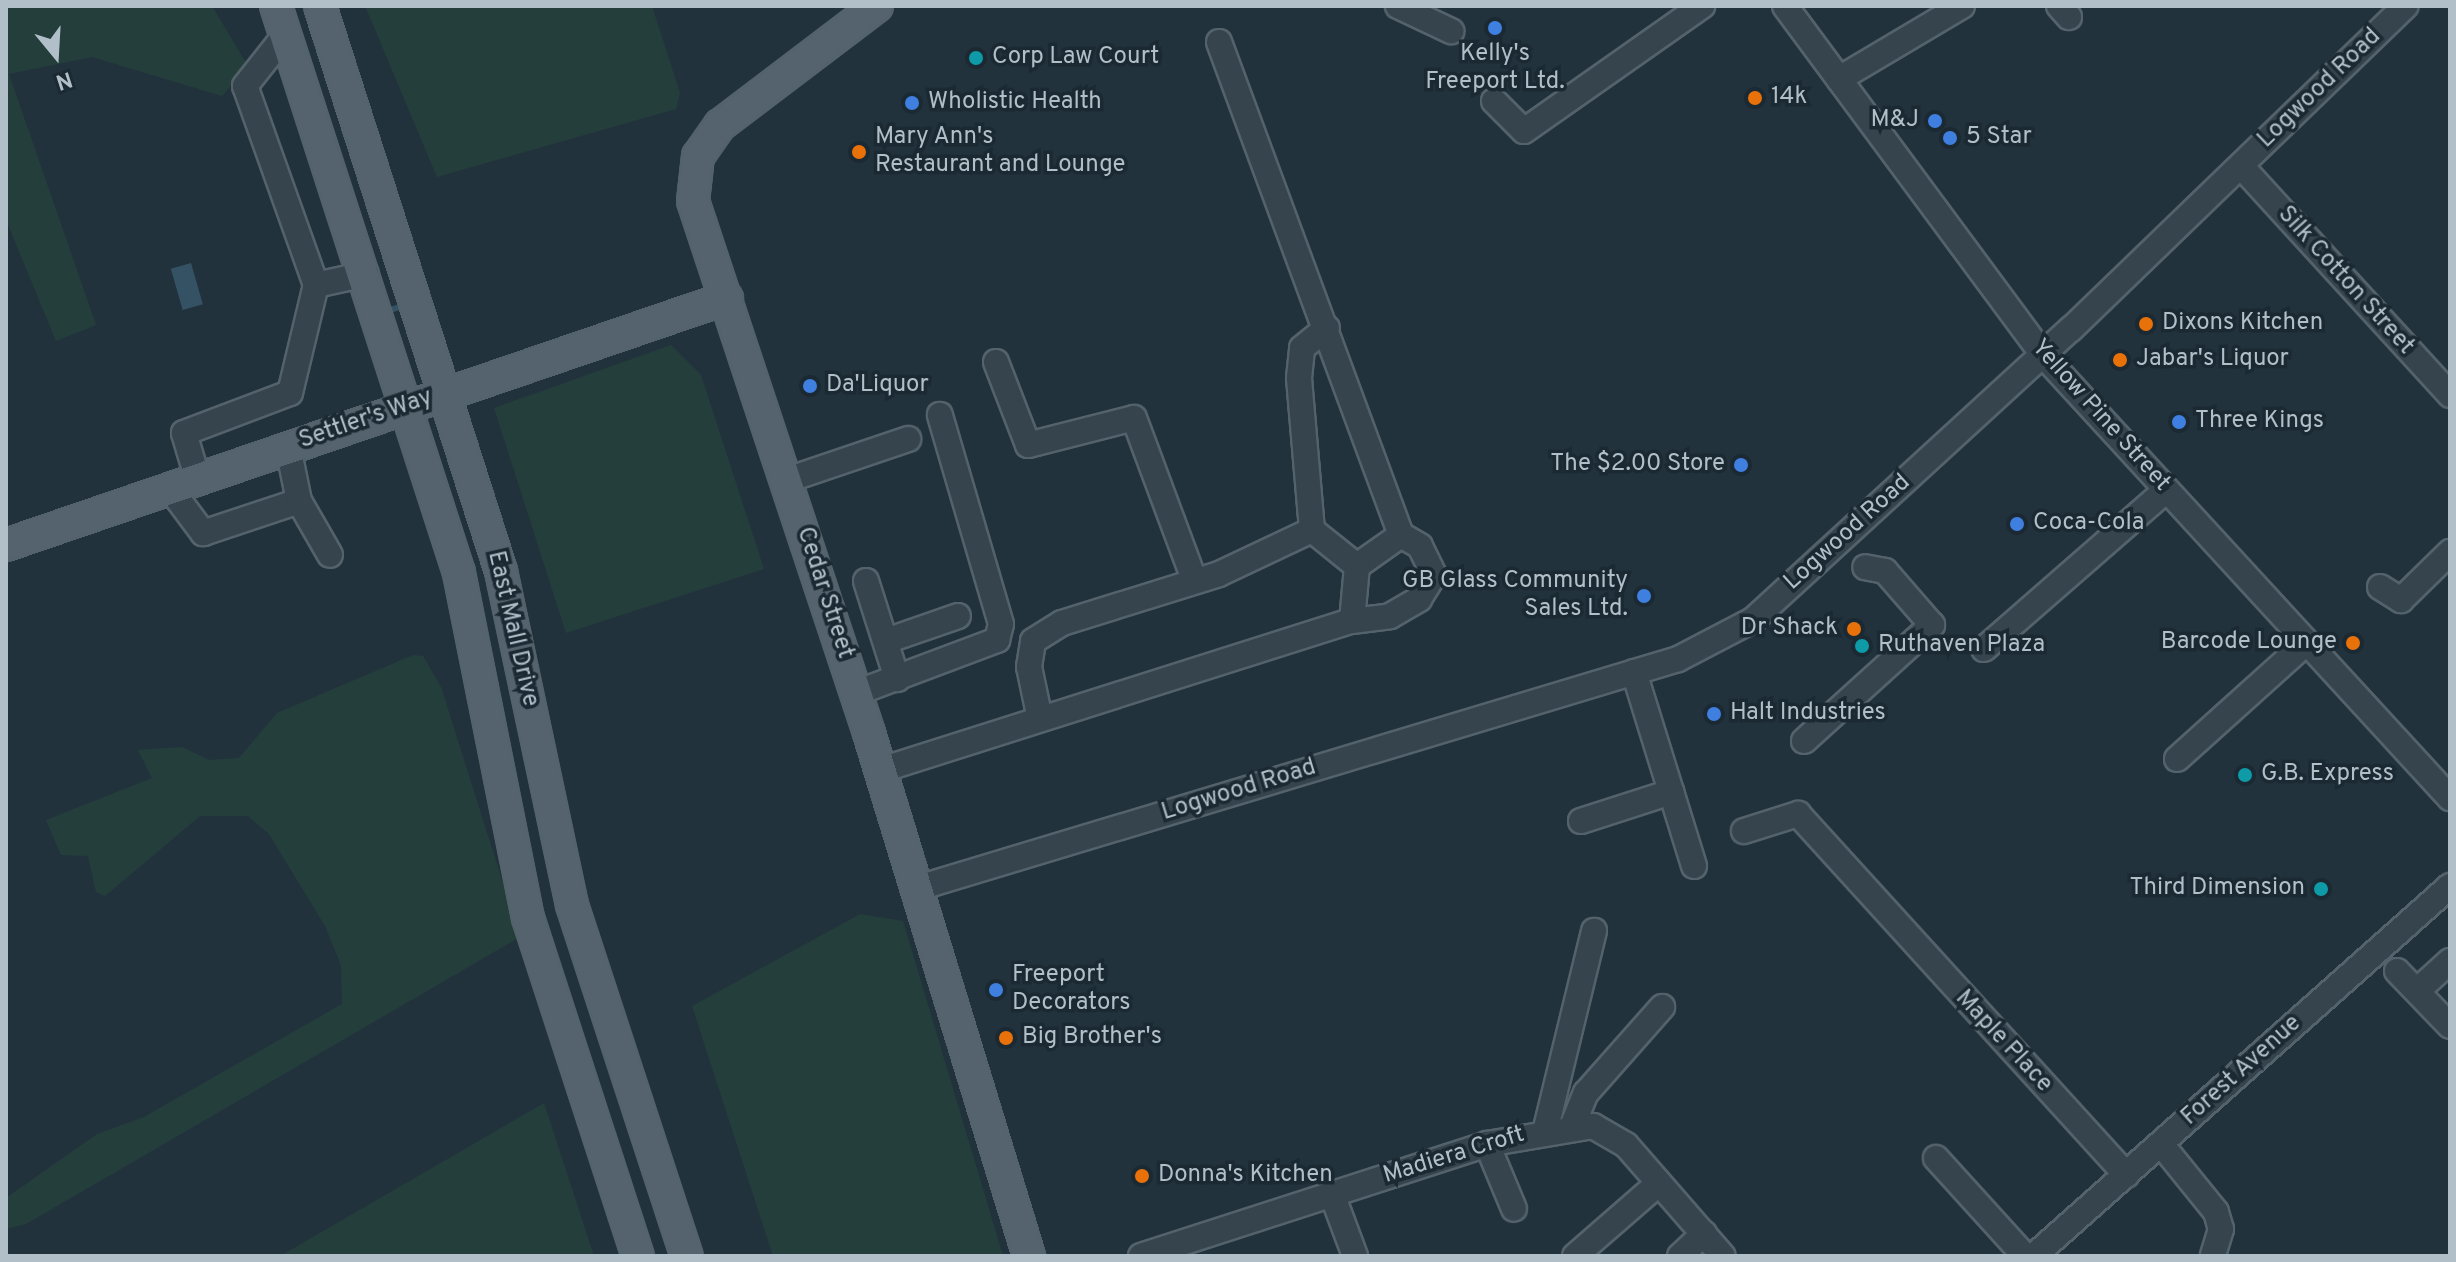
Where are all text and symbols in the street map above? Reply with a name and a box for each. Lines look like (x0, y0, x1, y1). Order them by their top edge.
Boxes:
north arrow (16, 16, 96, 96)
marker: Kelly's Freeport Ltd. (1486, 19, 1504, 37)
street label: Logwood Road (2252, 23, 2388, 155)
place label: Kelly's Freeport Ltd. (1425, 41, 1565, 97)
place label: Corp Law Court (992, 44, 1159, 72)
marker: Corp Law Court (967, 49, 985, 67)
text: N (52, 64, 75, 95)
place label: 14k (1771, 84, 1807, 112)
place label: Wholistic Health (928, 89, 1102, 117)
marker: 14k (1746, 89, 1764, 107)
marker: Wholistic Health (903, 94, 921, 112)
place label: M&J (1871, 107, 1919, 135)
marker: M&J (1926, 112, 1944, 130)
place label: Mary Ann's Restaurant and Lounge (875, 124, 1125, 180)
place label: 5 Star (1966, 124, 2032, 152)
marker: 5 Star (1941, 129, 1959, 147)
marker: Mary Ann's Restaurant and Lounge (850, 143, 868, 161)
street label: Silk Cotton Street (2271, 201, 2419, 361)
place label: Dixons Kitchen (2162, 310, 2323, 338)
marker: Dixons Kitchen (2137, 315, 2155, 333)
street label: Yellow Pine Street (2024, 334, 2176, 498)
place label: Jabar's Liquor (2136, 346, 2289, 374)
marker: Jabar's Liquor (2111, 351, 2129, 369)
place label: Da'Liquor (826, 372, 929, 400)
marker: Da'Liquor (801, 377, 819, 395)
street label: Settler's Way (295, 384, 437, 456)
place label: Three Kings (2195, 408, 2324, 436)
marker: Three Kings (2170, 413, 2188, 431)
place label: The $2.00 Store (1550, 451, 1725, 479)
marker: The $2.00 Store (1732, 456, 1750, 474)
street label: Logwood Road (1779, 469, 1917, 597)
place label: Coca-Cola (2033, 510, 2144, 538)
marker: Coca-Cola (2008, 515, 2026, 533)
street label: Cedar Street (789, 524, 859, 662)
street label: East Mall Drive (480, 548, 544, 710)
place label: GB Glass Community Sales Ltd. (1402, 568, 1628, 624)
marker: GB Glass Community Sales Ltd. (1635, 587, 1653, 605)
place label: Dr Shack (1741, 615, 1838, 643)
marker: Dr Shack (1845, 620, 1863, 638)
place label: Barcode Lounge (2161, 629, 2337, 657)
place label: Ruthaven Plaza (1878, 632, 2045, 660)
marker: Barcode Lounge (2344, 634, 2362, 652)
marker: Ruthaven Plaza (1853, 637, 1871, 655)
place label: Halt Industries (1730, 700, 1886, 728)
marker: Halt Industries (1705, 705, 1723, 723)
street label: Logwood Road (1158, 754, 1320, 828)
place label: G.B. Express (2261, 761, 2394, 789)
marker: G.B. Express (2236, 766, 2254, 784)
place label: Third Dimension (2130, 875, 2305, 903)
marker: Third Dimension (2312, 880, 2330, 898)
place label: Freeport Decorators (1012, 962, 1131, 1018)
marker: Freeport Decorators (987, 981, 1005, 999)
street label: Maple Place (1948, 985, 2058, 1099)
street label: Forest Avenue (2176, 1009, 2308, 1133)
place label: Big Brother's (1022, 1024, 1162, 1052)
marker: Big Brother's (997, 1029, 1015, 1047)
street label: Madiera Croft (1380, 1121, 1528, 1191)
place label: Donna's Kitchen (1158, 1162, 1333, 1190)
marker: Donna's Kitchen (1133, 1167, 1151, 1185)

